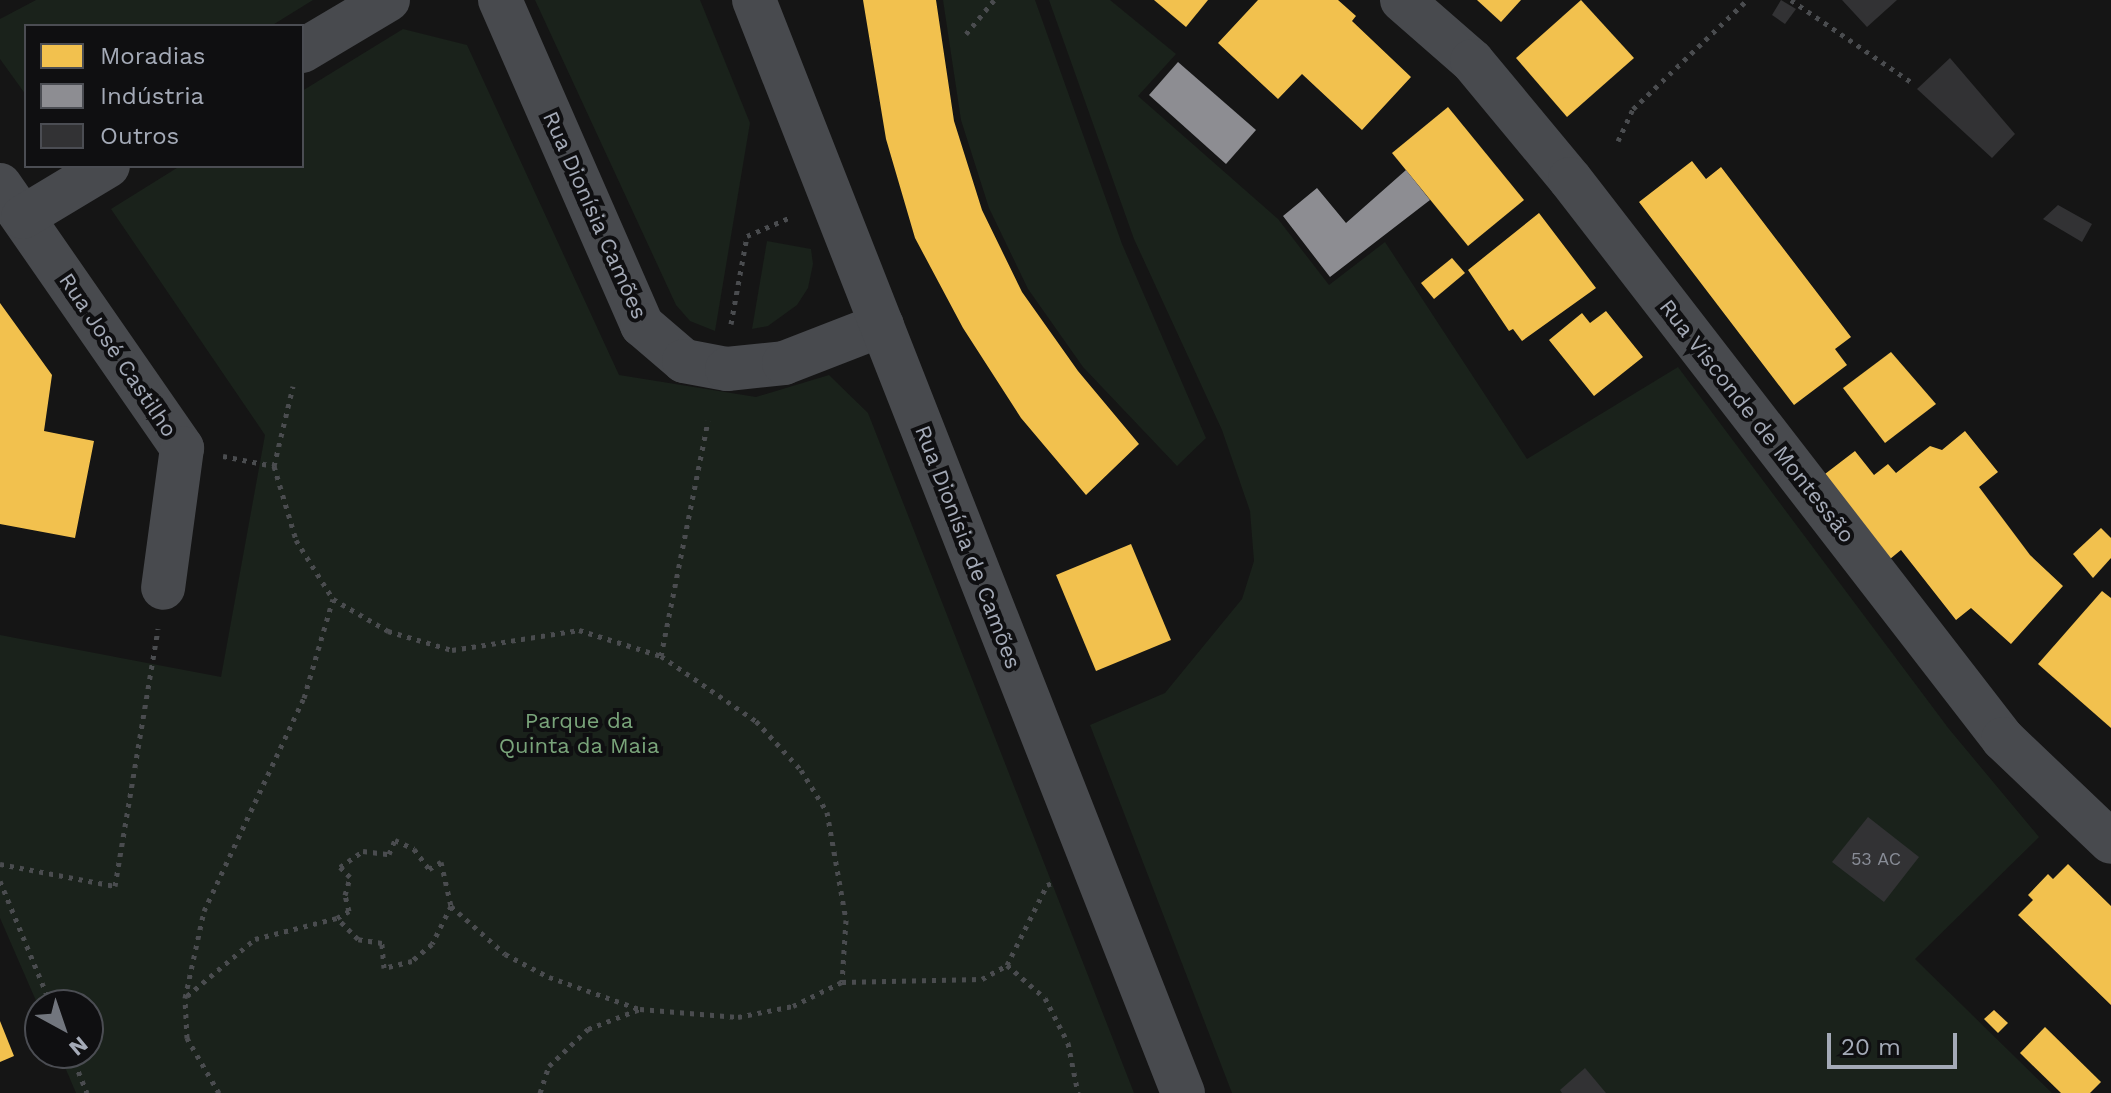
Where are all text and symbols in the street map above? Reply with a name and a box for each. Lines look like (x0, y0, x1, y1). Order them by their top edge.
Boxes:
legend (24, 24, 304, 168)
text: Moradias (100, 42, 205, 70)
text: Indústria (100, 82, 204, 110)
street label: Rua Dionísia Camões (537, 107, 653, 323)
text: Outros (100, 122, 179, 150)
street label: Rua José Castilho (53, 268, 183, 442)
street label: Rua Visconde de Montessão (1653, 294, 1861, 548)
street label: Rua Dionísia de Camões (909, 421, 1027, 673)
park label: Parque da Quinta da Maia (498, 707, 660, 758)
house number: 53 AC (1851, 848, 1901, 870)
north arrow (24, 989, 104, 1069)
scale bar (1831, 1017, 1961, 1067)
text: N (64, 1031, 93, 1061)
text: 20 m (1841, 1033, 1901, 1061)

